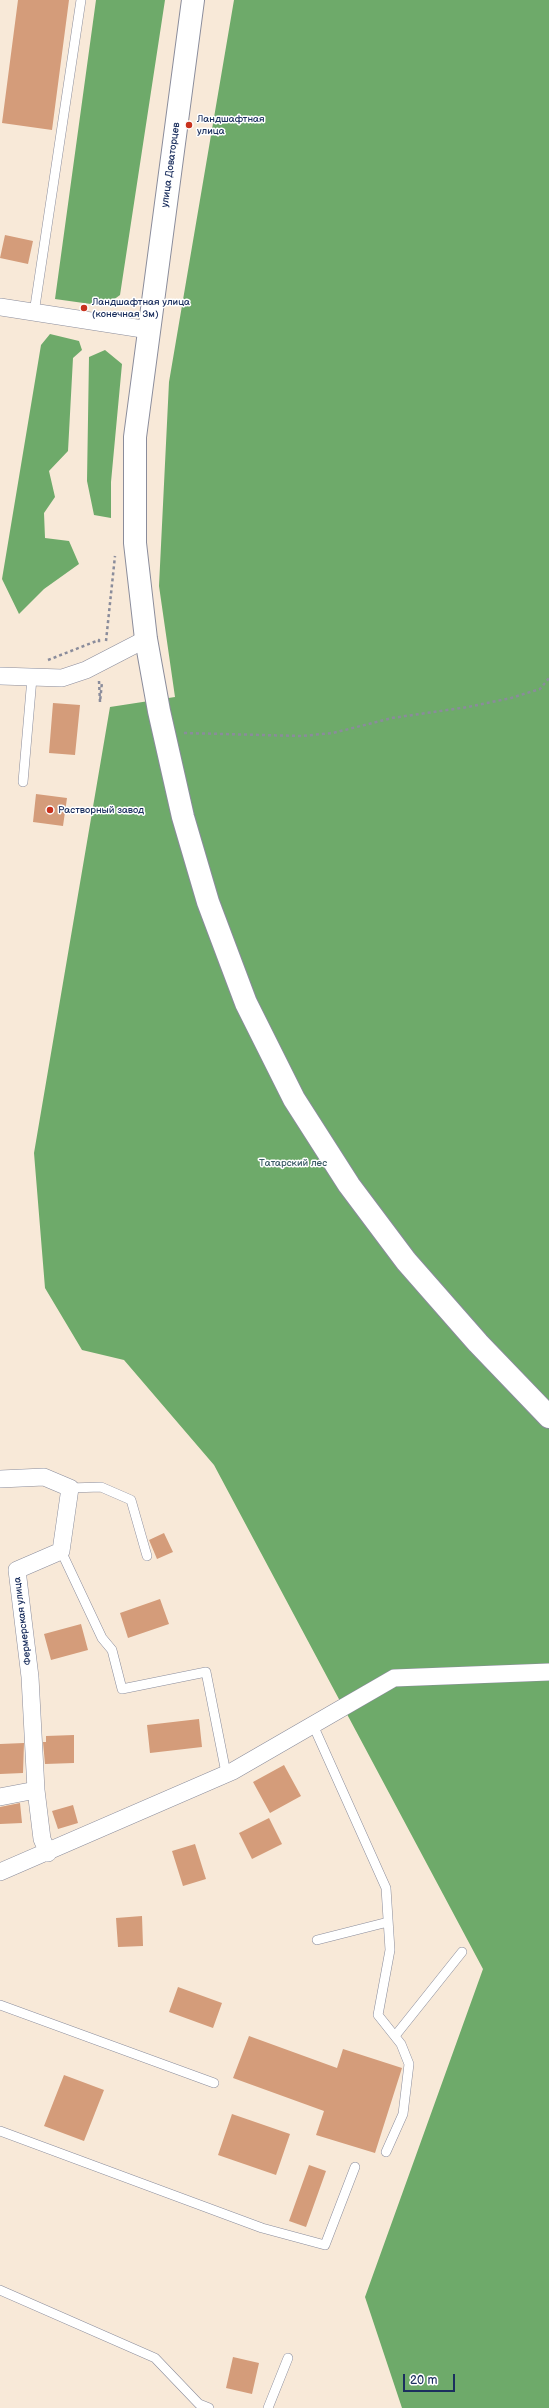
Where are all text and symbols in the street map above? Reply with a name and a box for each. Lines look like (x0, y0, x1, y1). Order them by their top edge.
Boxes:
place label: Ландшафтная улица (197, 113, 265, 136)
marker: Ландшафтная улица (184, 120, 194, 130)
street label: улица Доваторцев (159, 122, 183, 208)
place label: Ландшафтная улица (конечная 3м) (92, 296, 190, 320)
marker: Ландшафтная улица (конечная 3м) (79, 303, 89, 313)
place label: Растворный завод (58, 804, 144, 816)
marker: Растворный завод (45, 805, 55, 815)
park label: Татарский лес (259, 1157, 327, 1169)
street label: Фермерская улица (12, 1576, 34, 1666)
scale bar (405, 2366, 457, 2392)
text: 20 m (410, 2373, 437, 2388)

